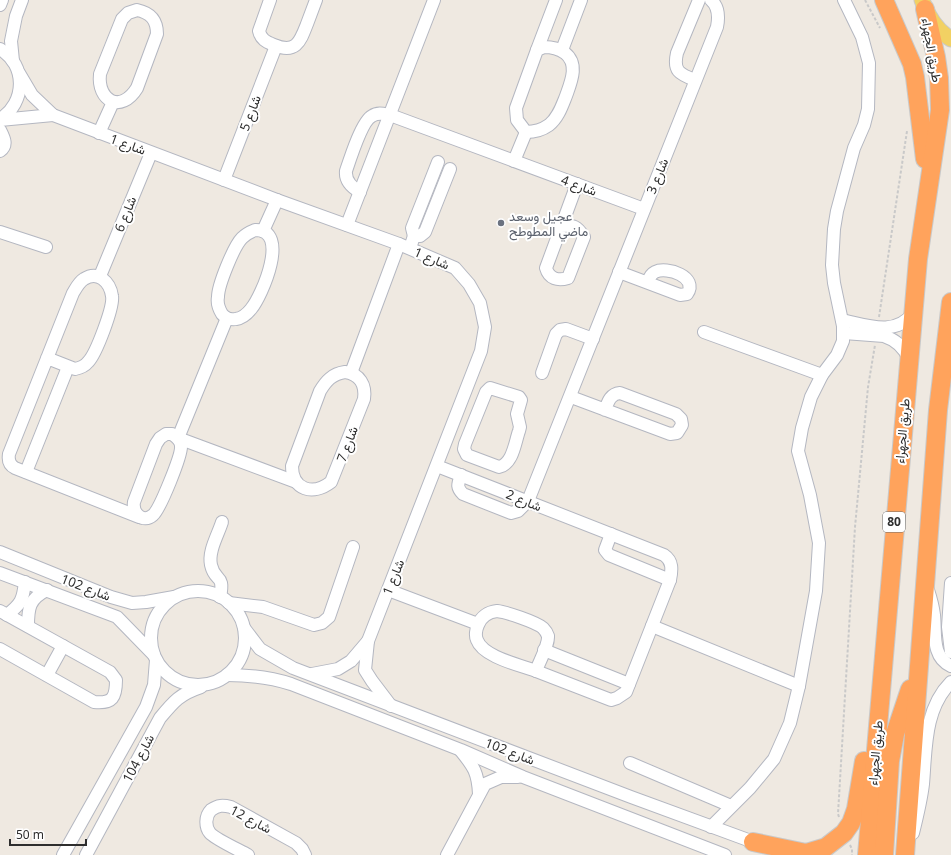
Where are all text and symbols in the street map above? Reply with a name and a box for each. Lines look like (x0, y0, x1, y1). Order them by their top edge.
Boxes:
street label: طريق الجهراء (917, 16, 947, 84)
street label: شارع 5 (235, 93, 266, 134)
street label: شارع 1 (107, 129, 148, 160)
street label: شارع 3 (642, 155, 673, 197)
street label: شارع 4 (558, 170, 599, 201)
street label: شارع 6 (110, 193, 141, 235)
place label: عجيل وسعد ماضي المطوطح (509, 207, 588, 242)
marker: عجيل وسعد ماضي المطوطح (496, 218, 506, 228)
street label: شارع 1 (411, 242, 453, 274)
street label: طريق الجهراء (890, 398, 914, 464)
street label: شارع 7 (332, 424, 363, 465)
street label: شارع 2 (503, 485, 545, 516)
road number: 80 (883, 512, 905, 532)
street label: شارع 1 (378, 556, 409, 598)
street label: شارع 102 (58, 569, 113, 606)
street label: طريق الجهراء (863, 720, 887, 786)
street label: شارع 104 (118, 731, 159, 786)
street label: شارع 102 (482, 733, 537, 770)
street label: شارع 12 (227, 801, 275, 838)
scale bar (10, 821, 86, 847)
text: 50 m (16, 826, 44, 843)

